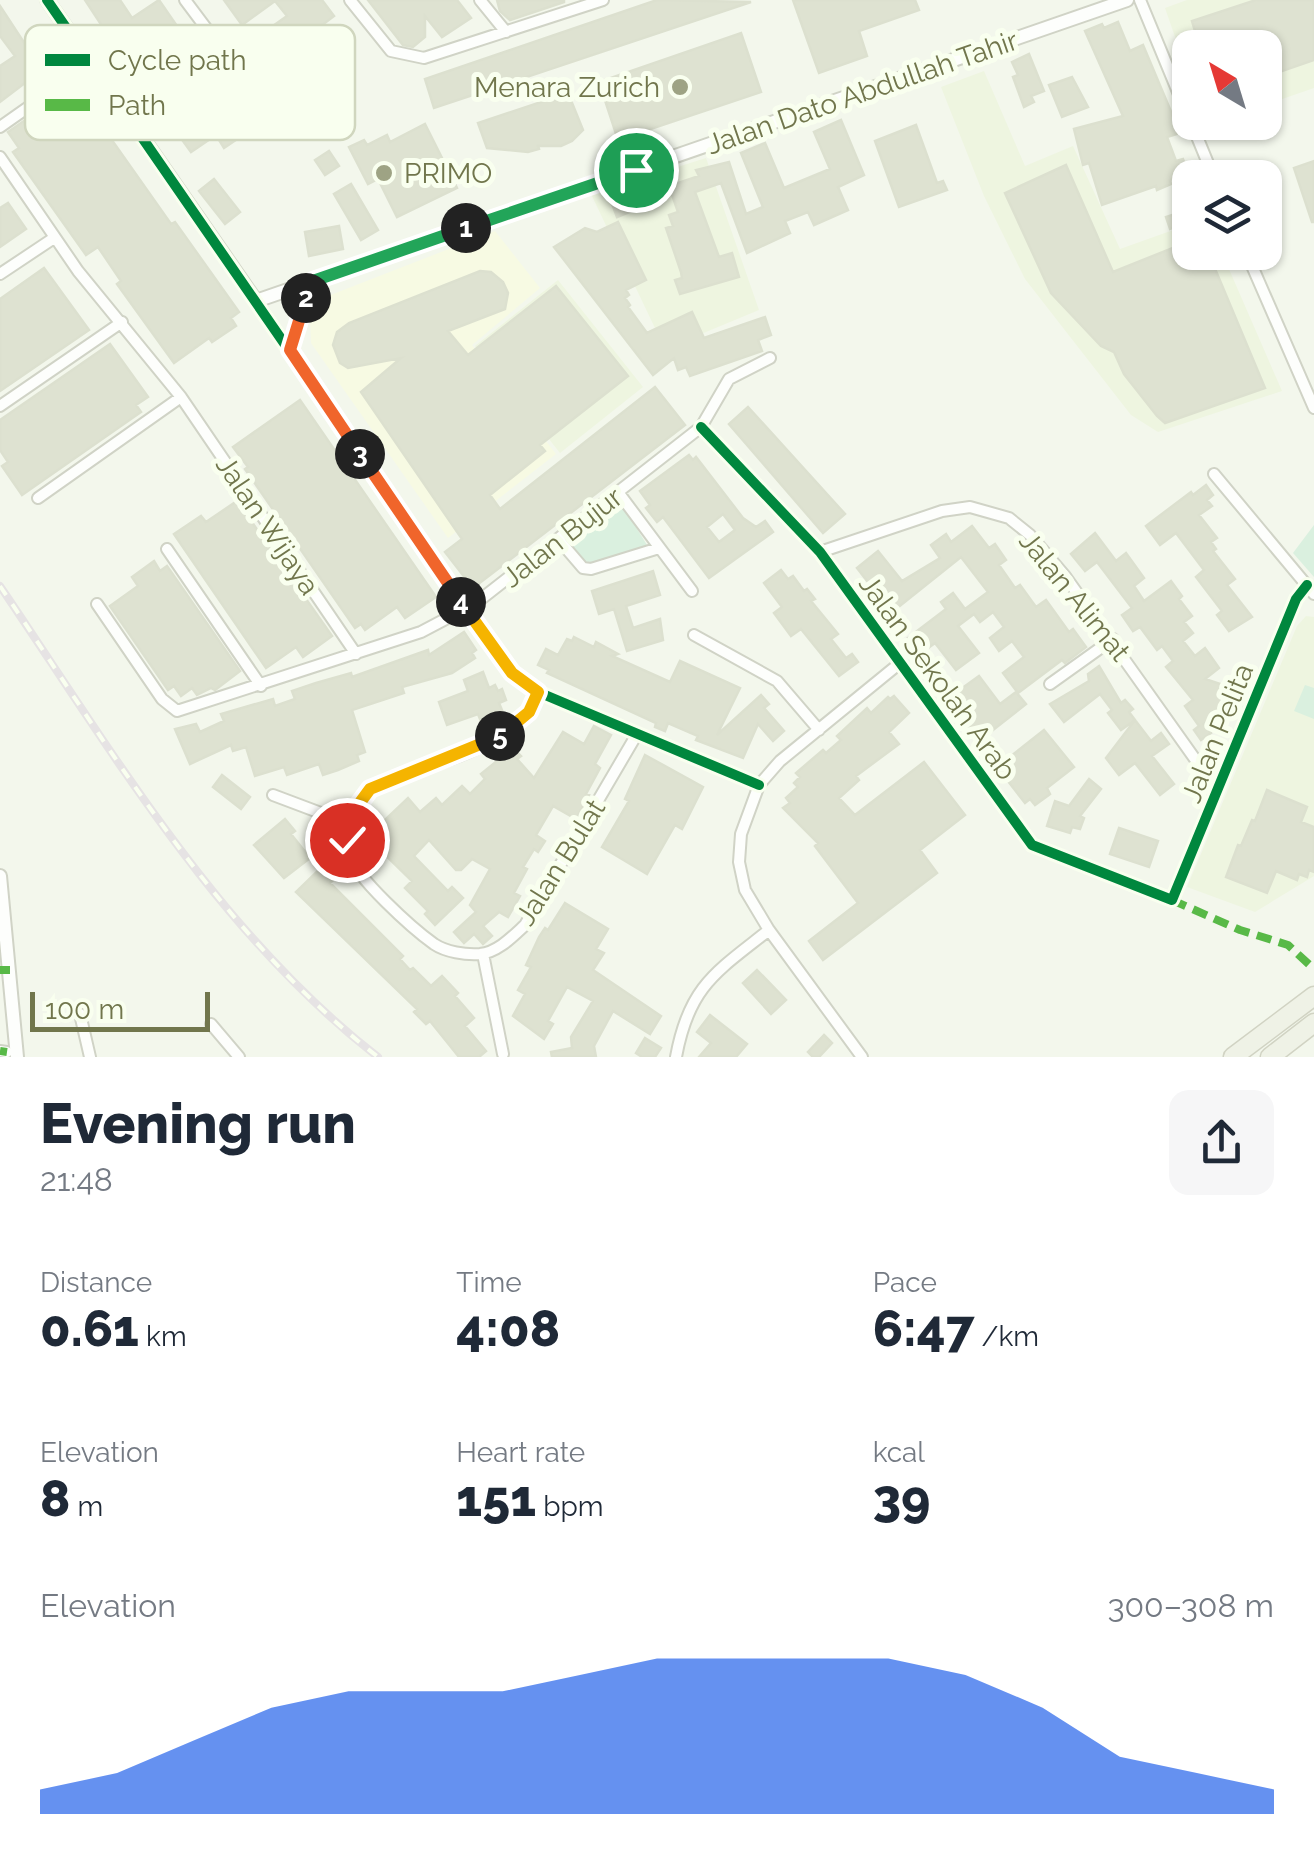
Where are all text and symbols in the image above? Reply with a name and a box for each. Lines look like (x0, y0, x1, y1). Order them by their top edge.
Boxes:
street label: Jalan Dato Abdullah Tahir (702, 24, 1022, 161)
legend (25, 25, 355, 140)
north arrow (1172, 30, 1282, 140)
map controls (1172, 30, 1282, 270)
text: Cycle path (108, 44, 247, 77)
place label: Menara Zurich (474, 71, 660, 104)
marker: Menara Zurich (669, 76, 691, 98)
text: Path (108, 89, 166, 122)
pin (594, 128, 679, 213)
icon: arrive (609, 143, 664, 198)
place label: PRIMO (404, 157, 492, 190)
button: layers (1172, 160, 1282, 270)
marker: PRIMO (373, 162, 395, 184)
pin: 1 (441, 203, 491, 253)
text: 1 (459, 211, 473, 244)
pin: 2 (281, 273, 331, 323)
text: 2 (298, 281, 314, 314)
pin: 3 (335, 429, 385, 479)
text: 3 (352, 437, 368, 470)
street label: Jalan Wijaya (209, 450, 326, 601)
street label: Jalan Bujur (496, 480, 629, 594)
street label: Jalan Alimat (1012, 525, 1137, 668)
street label: Jalan Sekolah Arab (852, 568, 1023, 786)
pin: 4 (436, 577, 486, 627)
text: 4 (453, 585, 469, 618)
street label: Jalan Pelita (1175, 659, 1260, 807)
pin: 5 (475, 711, 525, 761)
text: 5 (492, 719, 508, 752)
street label: Jalan Bulat (509, 793, 612, 931)
pin (305, 798, 390, 883)
icon: check (320, 813, 375, 868)
scale bar (30, 987, 210, 1032)
text: 100 m (45, 993, 124, 1026)
button: share (1169, 1090, 1274, 1195)
text: Evening run (40, 1091, 356, 1156)
text: 21:48 (40, 1161, 113, 1198)
text: Distance (40, 1266, 152, 1299)
text: Time (456, 1266, 522, 1299)
text: Pace (873, 1266, 937, 1299)
text: 0.61 (40, 1299, 139, 1358)
text: 4:08 (456, 1299, 560, 1358)
text: 6:47 (873, 1299, 974, 1358)
text: km (139, 1320, 187, 1353)
text: /km (974, 1320, 1039, 1353)
text: Elevation (40, 1436, 159, 1469)
text: Heart rate (456, 1436, 585, 1469)
text: kcal (873, 1436, 925, 1469)
text: 8 (40, 1469, 70, 1528)
text: 151 (456, 1469, 536, 1528)
text: 39 (873, 1469, 931, 1528)
text: m (70, 1490, 103, 1523)
text: bpm (536, 1490, 603, 1523)
text: Elevation (40, 1587, 176, 1624)
text: 300–308 m (1107, 1587, 1274, 1624)

